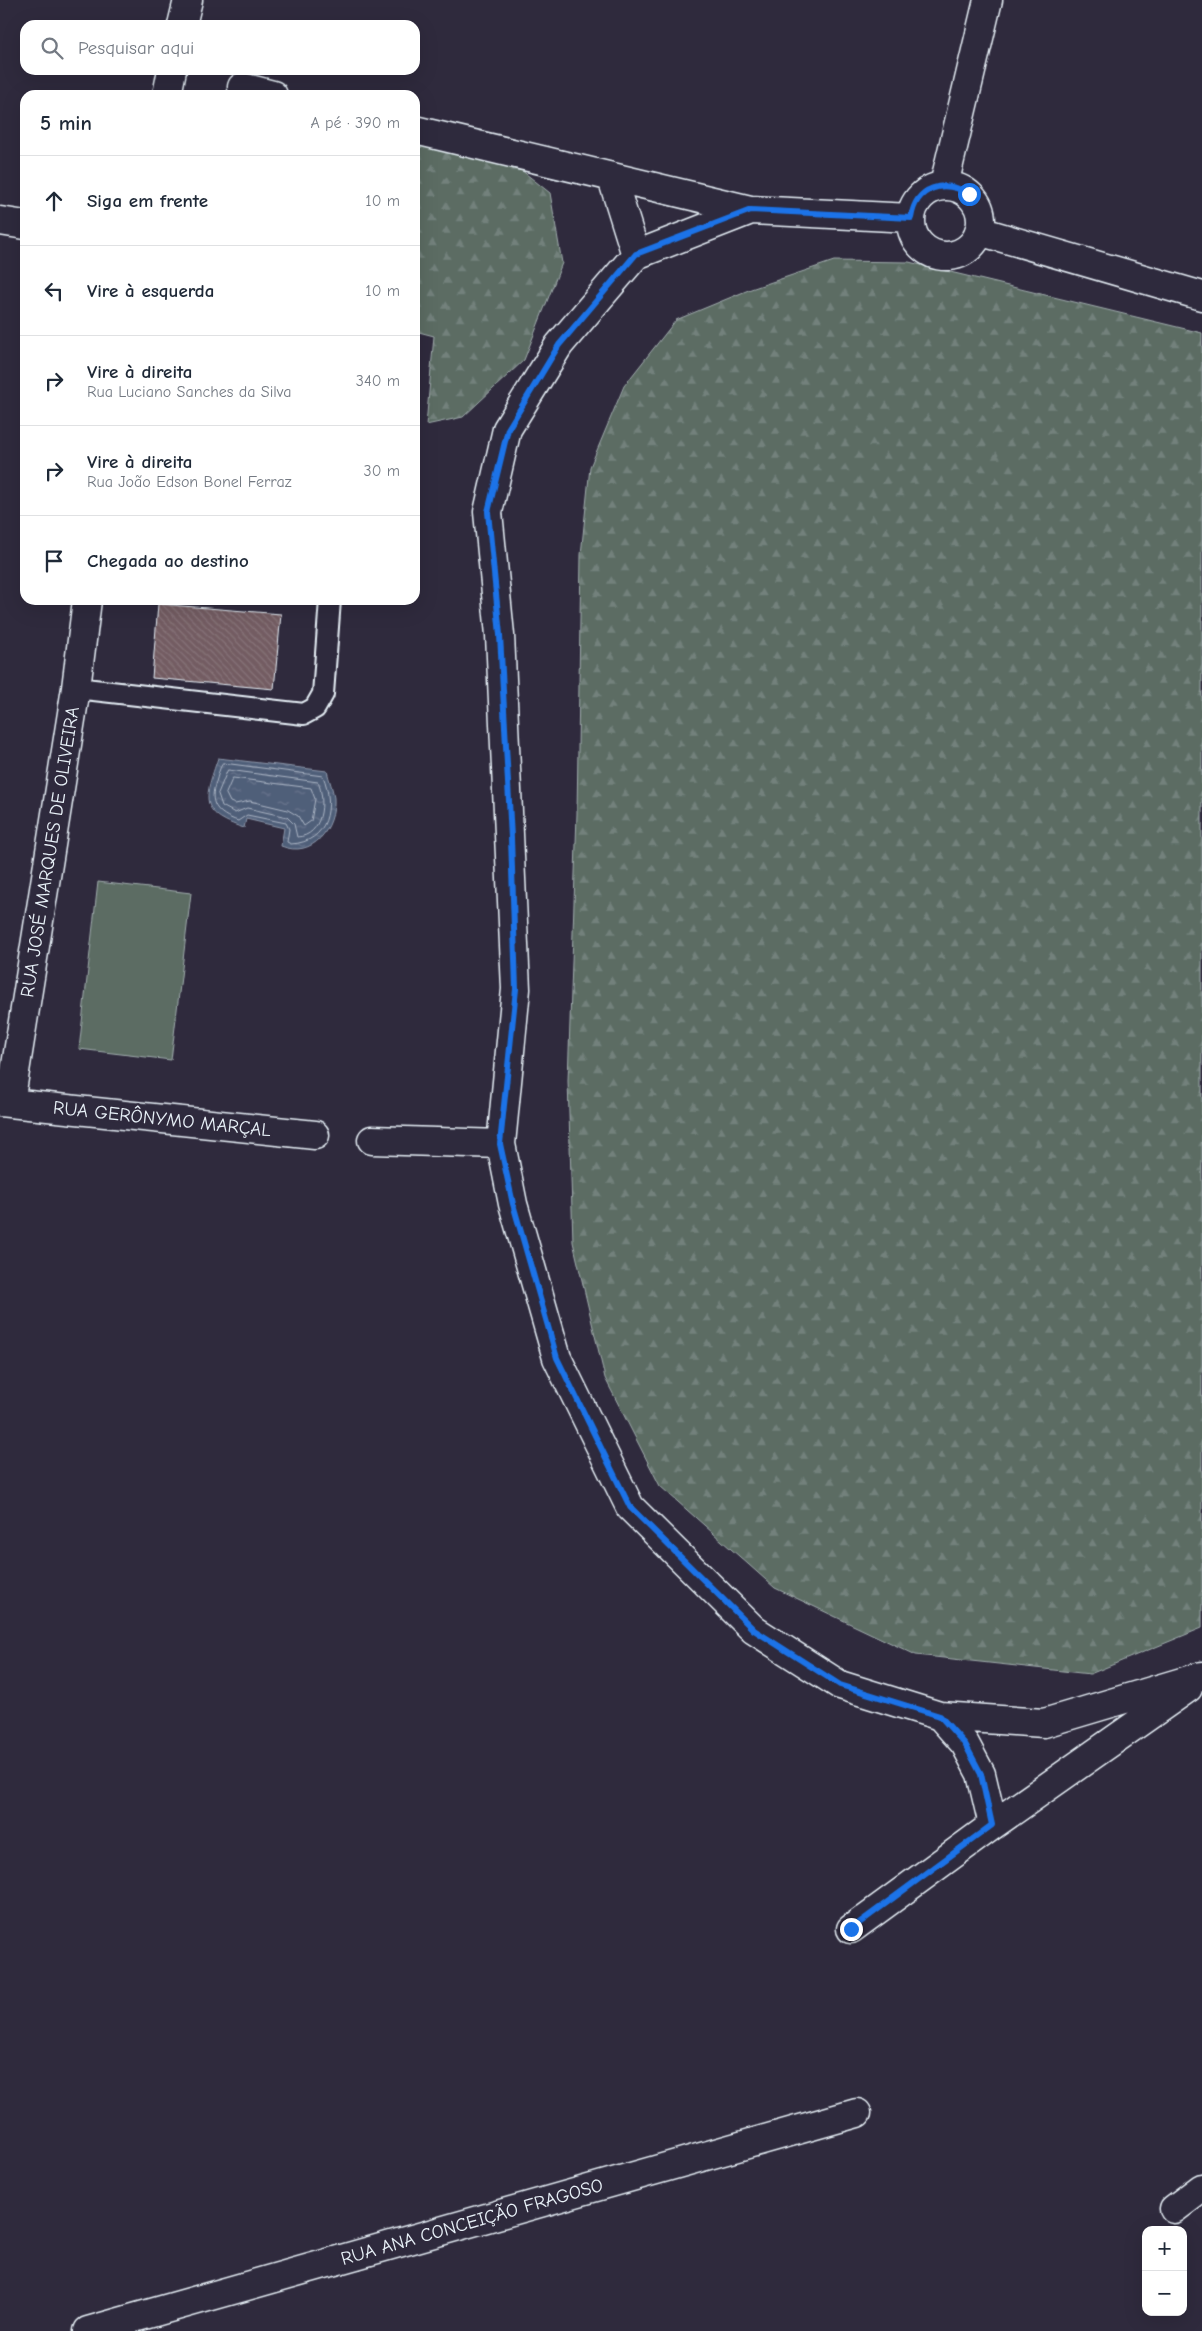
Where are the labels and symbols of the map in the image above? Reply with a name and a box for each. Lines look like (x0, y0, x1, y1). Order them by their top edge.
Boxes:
route start (958, 183, 981, 206)
street label: RUA JOSÉ MARQUES DE OLIVEIRA (16, 705, 84, 999)
street label: RUA GERÔNYMO MARÇAL (52, 1097, 272, 1141)
route end (840, 1918, 863, 1941)
street label: RUA ANA CONCEIÇÃO FRAGOSO (338, 2174, 606, 2270)

